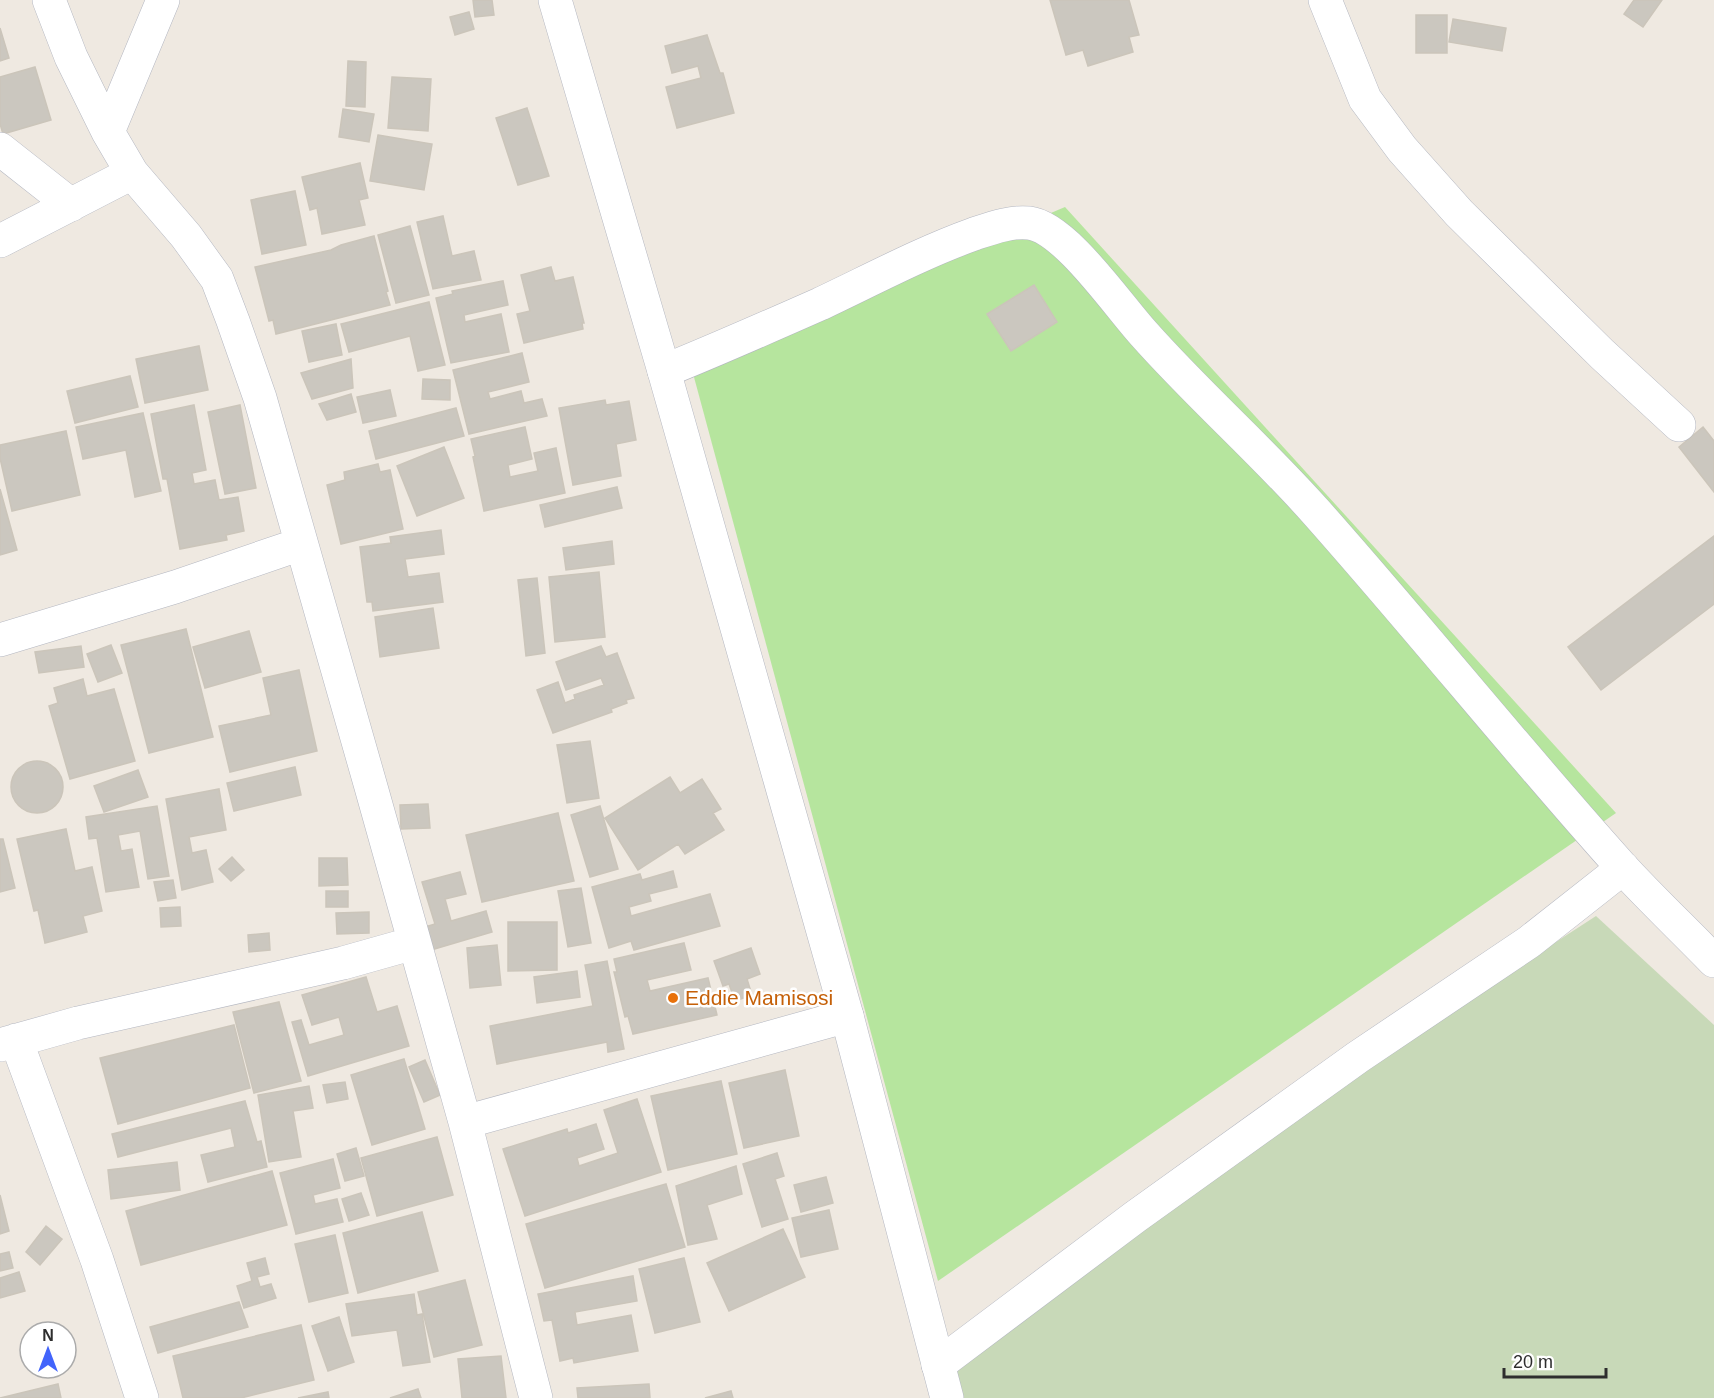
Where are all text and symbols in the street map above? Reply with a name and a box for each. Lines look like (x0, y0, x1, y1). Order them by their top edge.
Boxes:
place label: Eddie Mamisosi (685, 986, 833, 1009)
marker: Eddie Mamisosi (666, 991, 680, 1005)
north arrow (18, 1320, 78, 1380)
text: N (42, 1327, 54, 1344)
scale bar (1504, 1341, 1606, 1379)
text: 20 m (1513, 1352, 1553, 1372)

